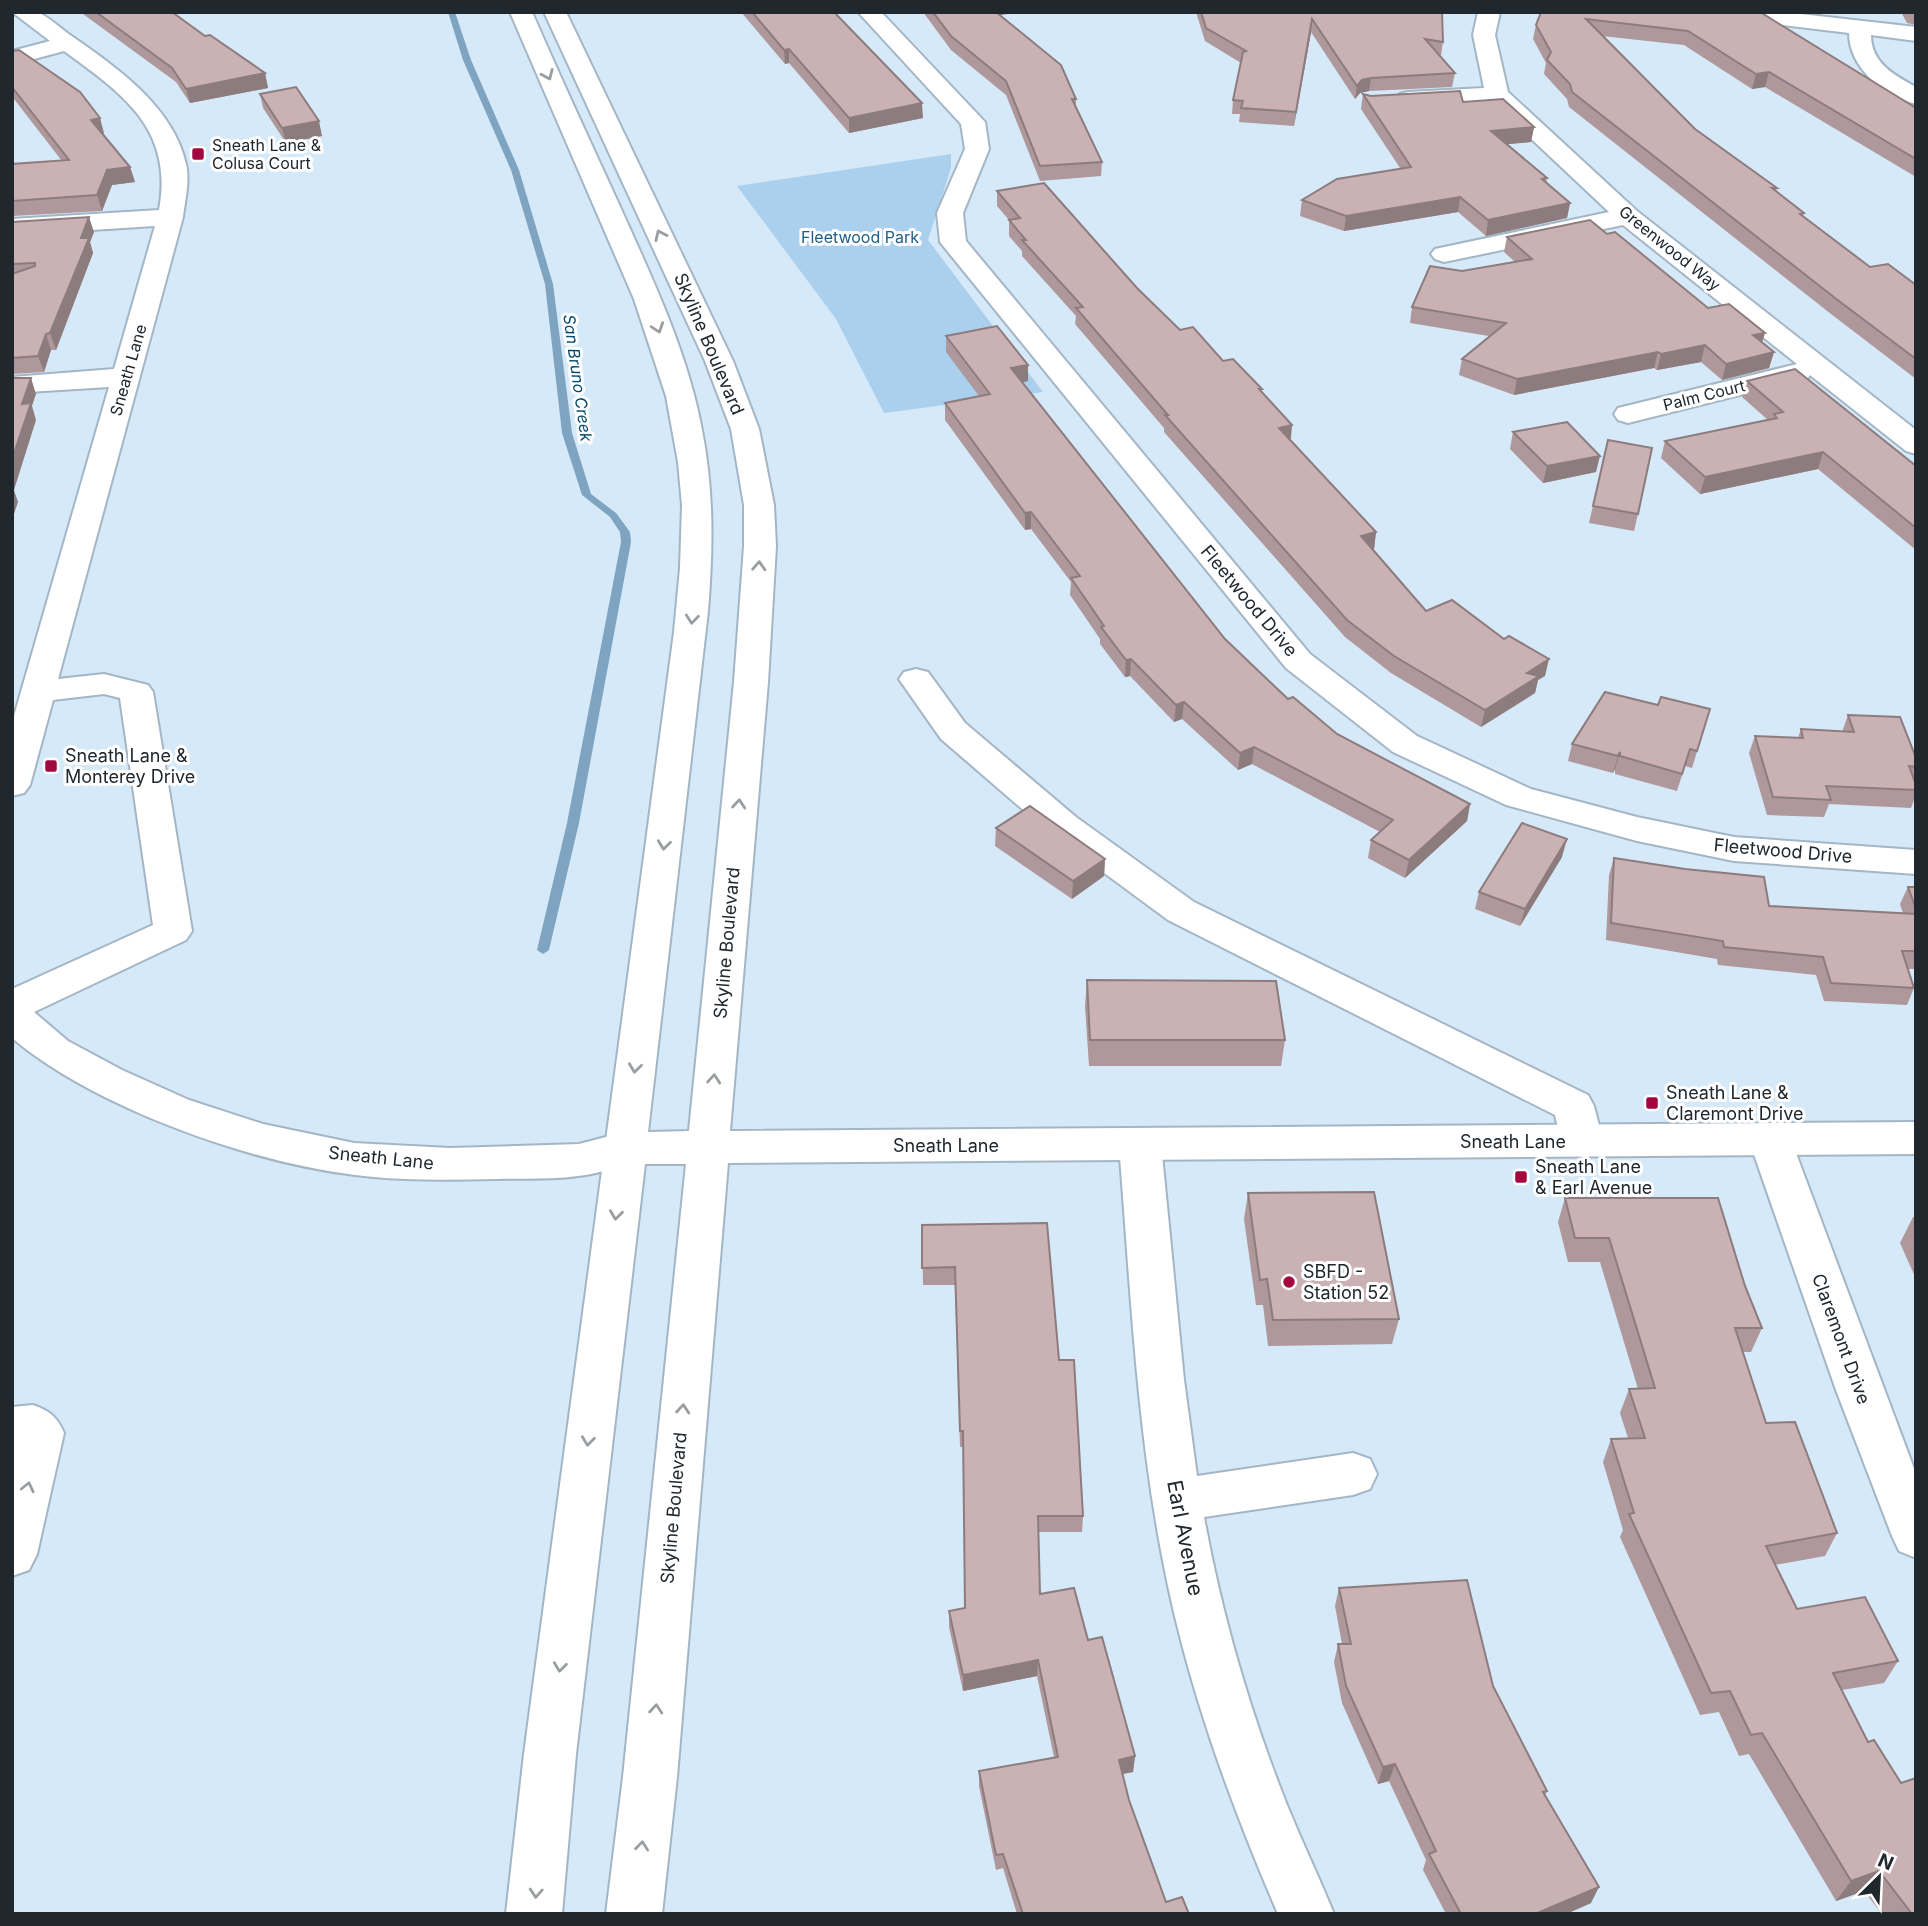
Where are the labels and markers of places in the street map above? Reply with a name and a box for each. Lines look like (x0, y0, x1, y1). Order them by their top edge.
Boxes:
place label: Sneath Lane & Colusa Court (212, 135, 322, 173)
marker: Sneath Lane & Colusa Court (190, 146, 206, 162)
place label: Sneath Lane & Monterey Drive (65, 745, 195, 787)
marker: Sneath Lane & Monterey Drive (43, 758, 59, 774)
place label: Sneath Lane & Claremont Drive (1666, 1082, 1803, 1124)
marker: Sneath Lane & Claremont Drive (1644, 1095, 1660, 1111)
place label: Sneath Lane & Earl Avenue (1535, 1156, 1652, 1198)
marker: Sneath Lane & Earl Avenue (1513, 1169, 1529, 1185)
place label: SBFD - Station 52 (1303, 1261, 1389, 1303)
marker: SBFD - Station 52 (1281, 1274, 1297, 1290)

